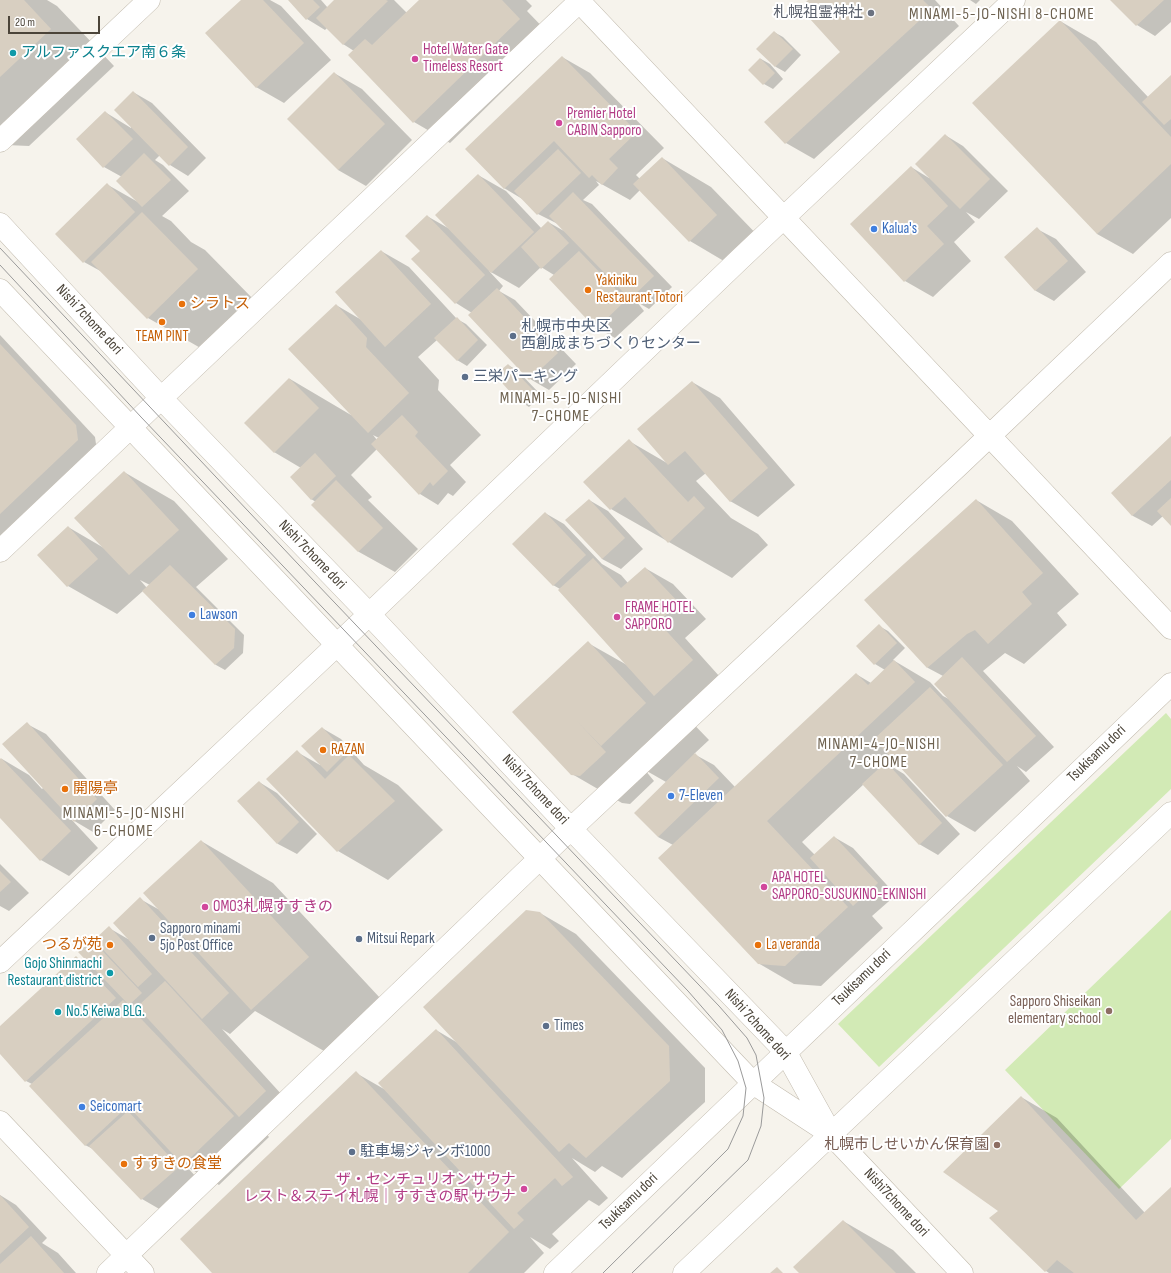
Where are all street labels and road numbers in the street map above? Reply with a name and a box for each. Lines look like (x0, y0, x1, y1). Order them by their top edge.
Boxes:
street label: Nishi 7chome dori (52, 281, 126, 359)
street label: Nishi 7chome dori (274, 517, 350, 593)
street label: Tsukisamu dori (1064, 722, 1130, 786)
street label: Nishi 7chome dori (498, 751, 572, 829)
street label: Tsukisamu dori (829, 946, 895, 1010)
street label: Nishi 7chome dori (720, 986, 794, 1064)
street label: Nishi7chome dori (860, 1165, 932, 1241)
street label: Tsukisamu dori (596, 1170, 662, 1234)

